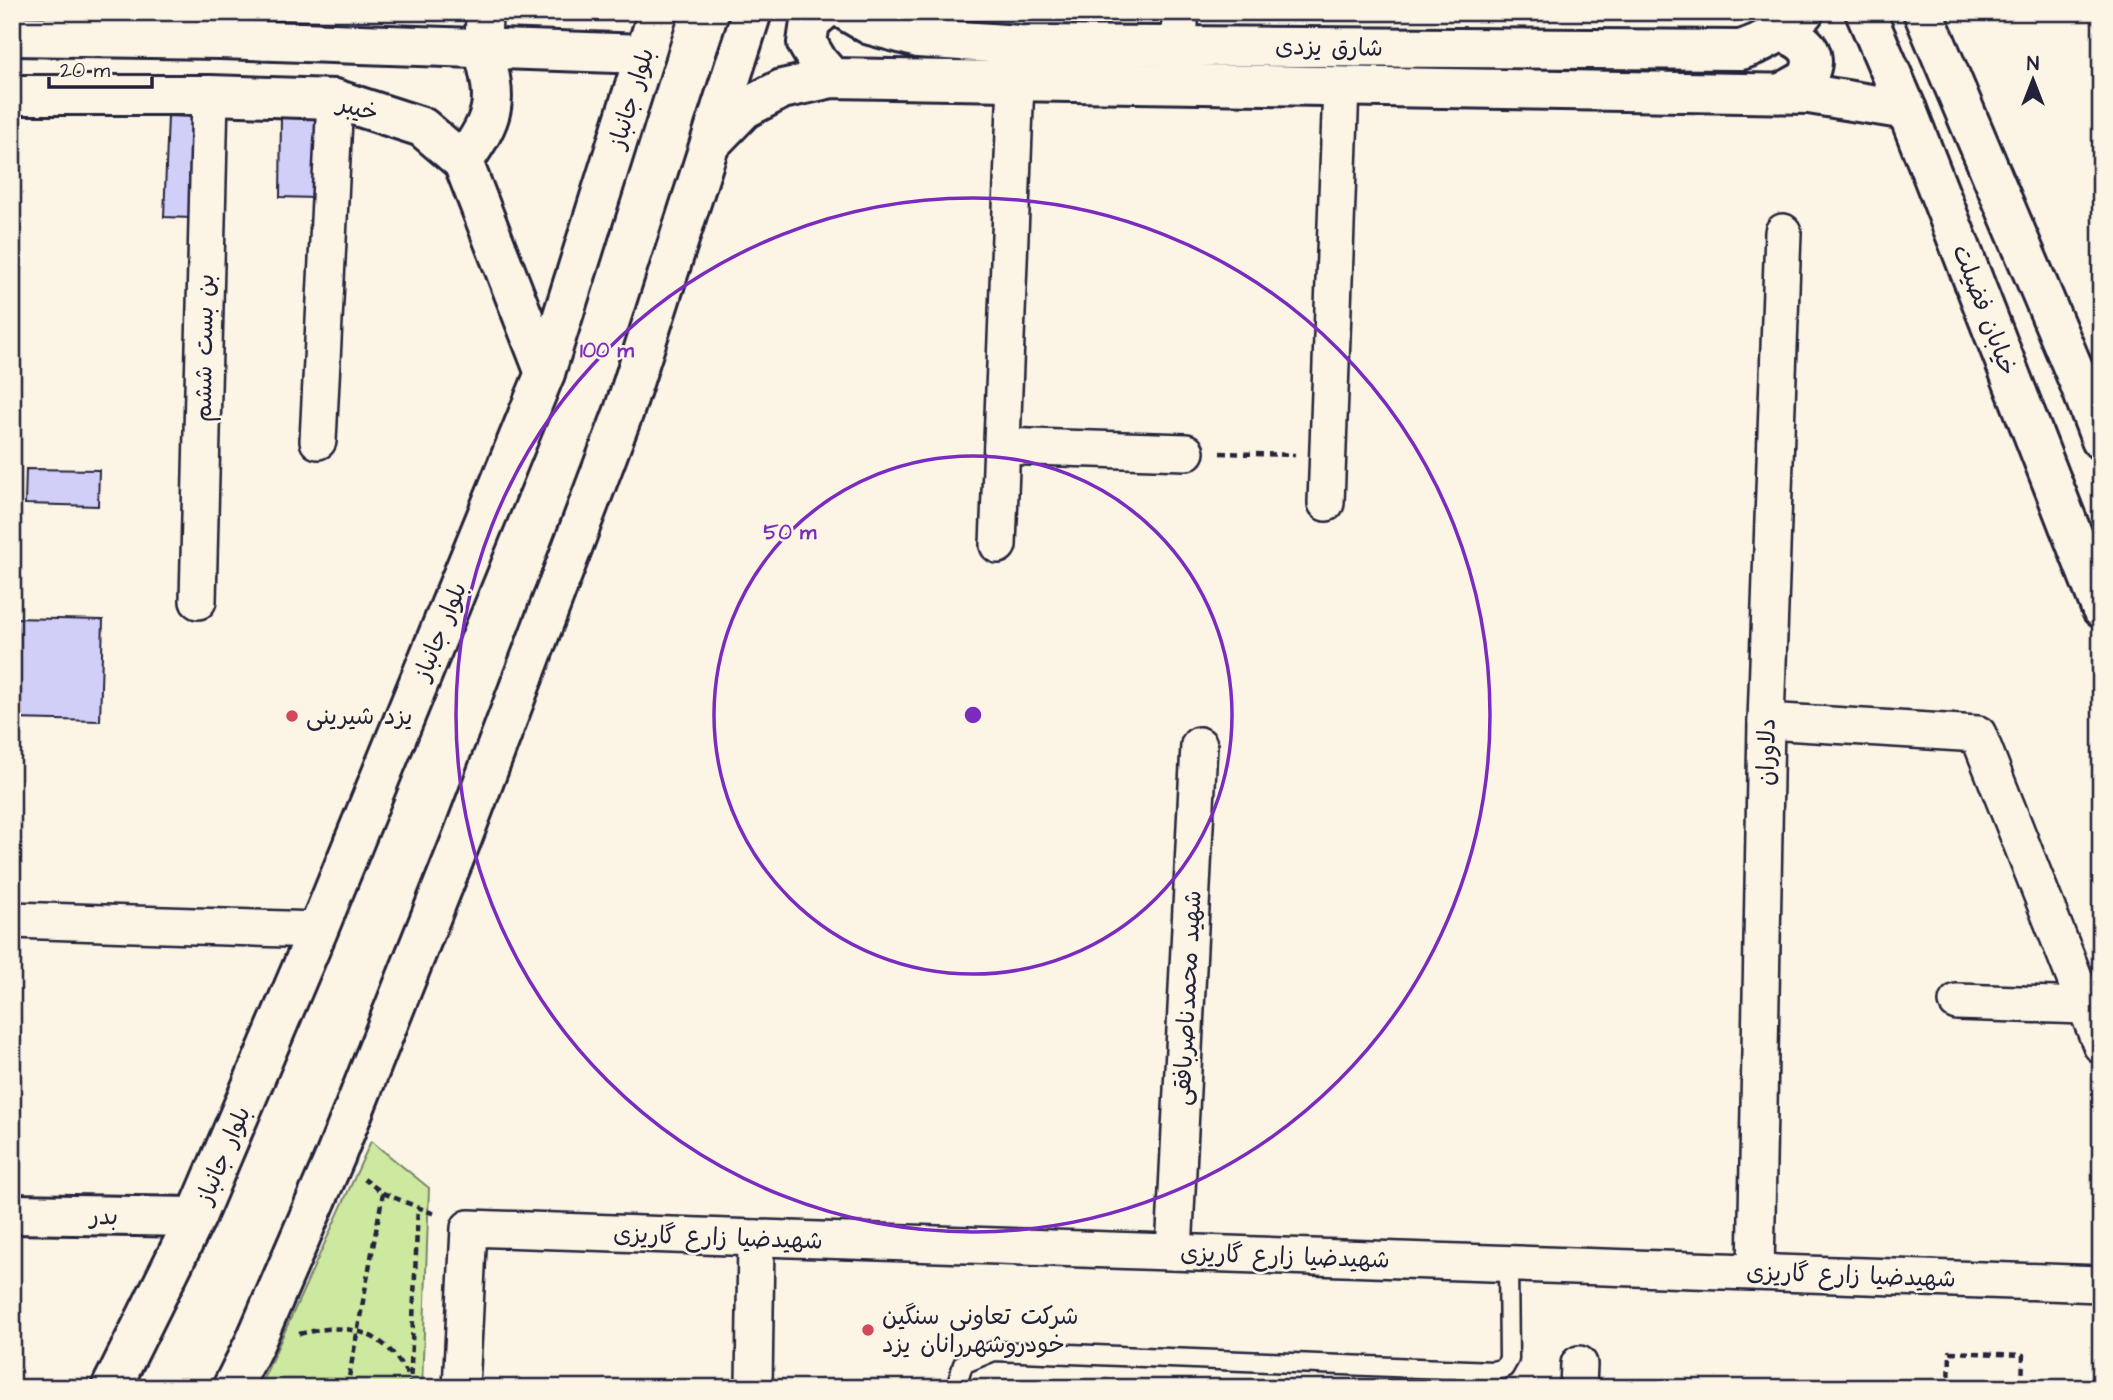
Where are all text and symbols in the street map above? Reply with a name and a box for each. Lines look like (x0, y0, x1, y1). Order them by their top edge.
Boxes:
street label: شارق یزدی (1275, 30, 1383, 66)
street label: بلوار جانباز (600, 44, 663, 154)
scale bar (49, 46, 152, 90)
north arrow (1997, 46, 2068, 116)
text: N (2027, 51, 2039, 78)
text: 20 m (60, 56, 111, 85)
street label: خیبر (331, 86, 382, 131)
street label: خیابان فضیلت (1944, 240, 2025, 381)
street label: بن بست ششم (187, 274, 223, 422)
text: 100 m (580, 336, 635, 365)
text: 50 m (764, 518, 817, 547)
street label: بلوار جانباز (405, 577, 476, 687)
place label: یزد شیرینی (306, 700, 412, 734)
centre of rings (961, 703, 985, 727)
marker: یزد شیرینی (284, 708, 300, 724)
street label: دلاوران (1749, 718, 1785, 786)
street label: شهید محمدناصربافقی (1165, 889, 1211, 1107)
street label: بلوار جانباز (187, 1101, 260, 1211)
street label: بدر (88, 1200, 118, 1234)
street label: شهیدضیا زارع گاریزی (613, 1217, 823, 1259)
street label: شهیدضیا زارع گاریزی (1180, 1236, 1390, 1278)
street label: شهیدضیا زارع گاریزی (1746, 1255, 1956, 1297)
place label: شرکت تعاونی سنگین خودروشهررانان یزد (882, 1300, 1079, 1362)
marker: شرکت تعاونی سنگین خودروشهررانان یزد (860, 1322, 876, 1338)

